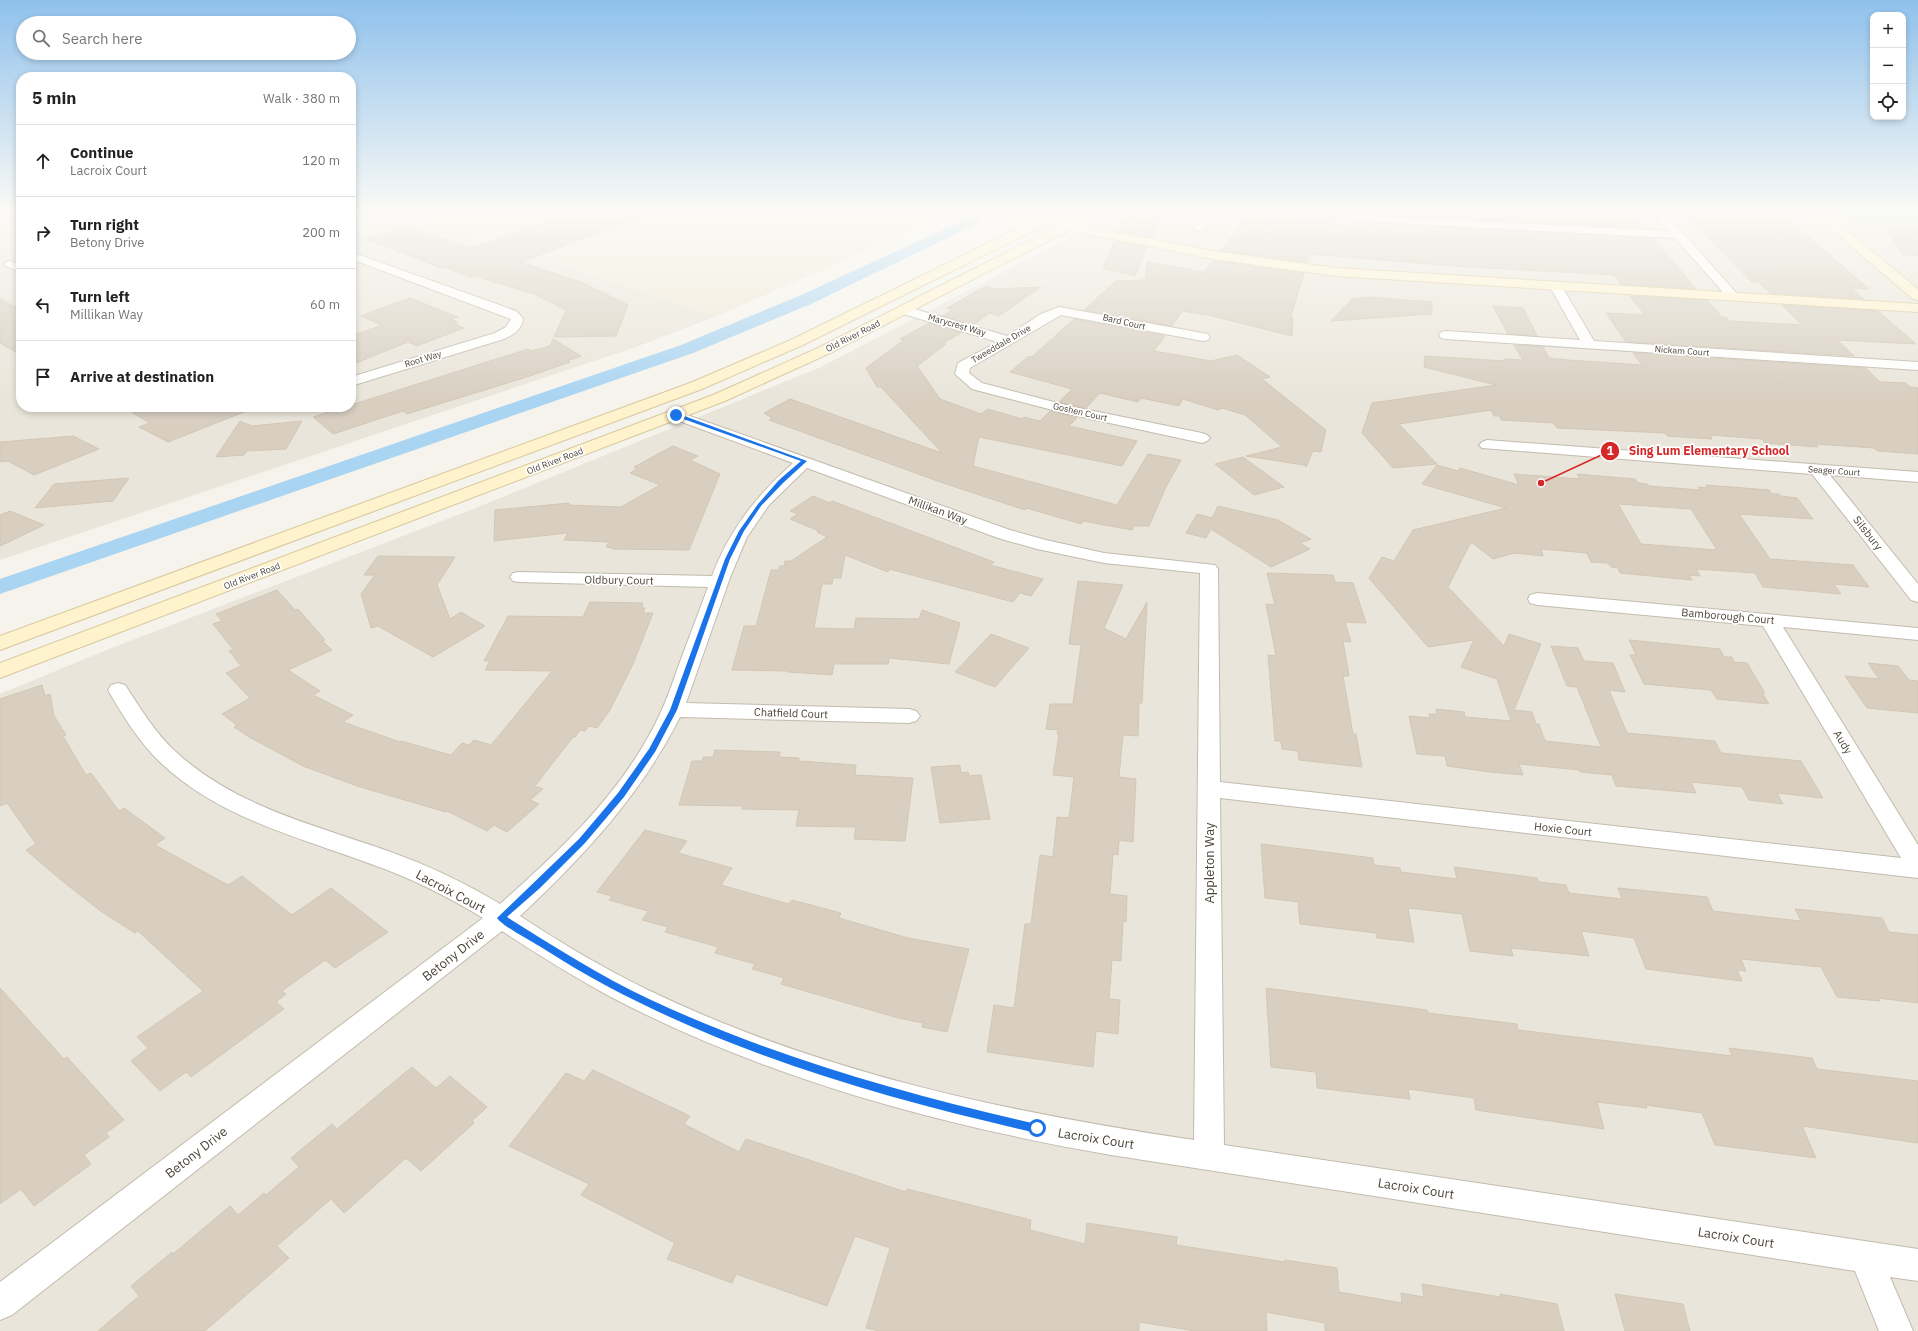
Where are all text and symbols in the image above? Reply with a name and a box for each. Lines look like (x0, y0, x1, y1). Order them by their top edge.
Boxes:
map controls (1870, 12, 1906, 120)
button: + (1870, 12, 1906, 48)
search box (16, 16, 356, 60)
icon: search (30, 27, 52, 49)
text: Search here (62, 29, 142, 48)
button: − (1870, 48, 1906, 84)
button: locate (1870, 84, 1906, 120)
text: 5 min (32, 87, 76, 109)
text: Walk · 380 m (263, 90, 340, 107)
text: Continue (70, 143, 134, 162)
icon: ahead (32, 150, 54, 172)
text: 120 m (302, 152, 340, 169)
text: Lacroix Court (70, 162, 147, 179)
text: Turn right (70, 215, 139, 234)
icon: right (32, 222, 54, 244)
text: 200 m (302, 224, 340, 241)
text: Betony Drive (70, 234, 144, 251)
text: Turn left (70, 287, 130, 306)
icon: left (32, 294, 54, 316)
text: 60 m (310, 296, 340, 313)
text: Millikan Way (70, 306, 143, 323)
street label: Marycrest Way (927, 311, 988, 338)
street label: Bard Court (1102, 311, 1147, 332)
street label: Old River Road (824, 317, 882, 354)
street label: Tweeddale Drive (969, 322, 1033, 365)
street label: Nickam Court (1654, 343, 1710, 358)
street label: Root Way (403, 348, 443, 369)
icon: arrive (32, 366, 54, 388)
text: Arrive at destination (70, 367, 214, 386)
street label: Goshen Court (1052, 400, 1108, 423)
route end (667, 406, 685, 424)
callout: Sing Lum Elementary School (1600, 439, 1797, 463)
text: 1 (1606, 443, 1614, 458)
text: Sing Lum Elementary School (1629, 443, 1790, 458)
street label: Old River Road (525, 445, 585, 476)
street label: Seager Court (1808, 463, 1861, 478)
street label: Millikan Way (907, 493, 970, 527)
street label: Silsbury (1850, 513, 1886, 553)
street label: Old River Road (222, 560, 282, 591)
street label: Oldbury Court (584, 572, 654, 588)
street label: Bamborough Court (1681, 605, 1775, 627)
street label: Chatfield Court (754, 705, 828, 721)
street label: Audy (1831, 728, 1856, 757)
street label: Hoxie Court (1533, 819, 1593, 839)
street label: Appleton Way (1201, 822, 1218, 904)
street label: Lacroix Court (413, 866, 489, 917)
street label: Betony Drive (419, 926, 488, 985)
route start (1028, 1119, 1046, 1137)
street label: Betony Drive (162, 1123, 231, 1182)
street label: Lacroix Court (1057, 1124, 1135, 1153)
street label: Lacroix Court (1377, 1174, 1455, 1203)
street label: Lacroix Court (1697, 1223, 1775, 1252)

